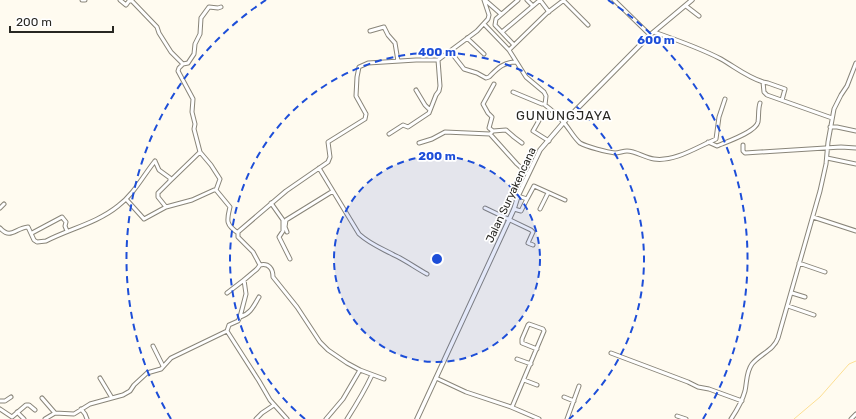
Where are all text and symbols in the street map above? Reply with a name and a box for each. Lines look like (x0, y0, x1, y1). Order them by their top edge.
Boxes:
scale bar (10, 8, 113, 34)
text: 200 m (16, 15, 52, 29)
text: 600 m (637, 33, 675, 47)
text: 400 m (418, 45, 456, 59)
district label: GUNUNGJAYA (516, 108, 612, 123)
street label: Jalan Suryakencana (483, 145, 539, 245)
text: 200 m (418, 149, 456, 163)
centre of rings (430, 252, 444, 266)

